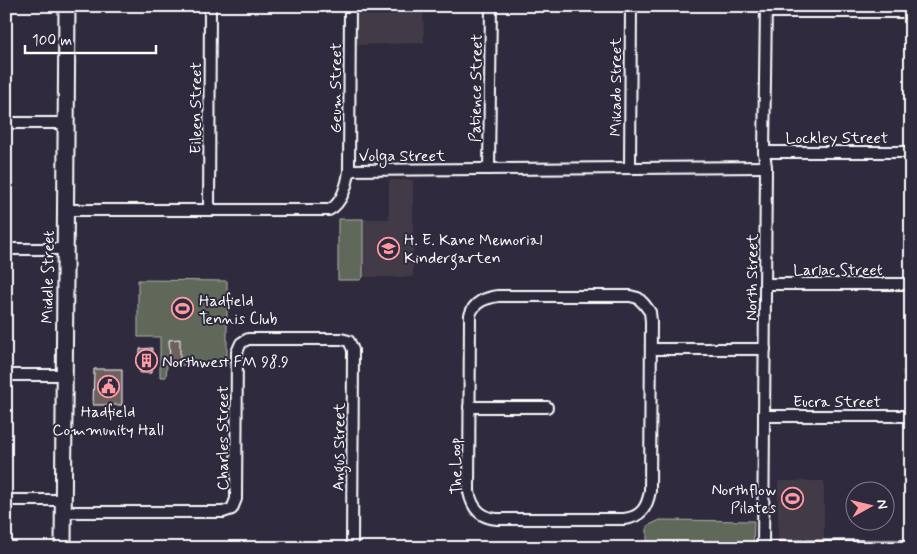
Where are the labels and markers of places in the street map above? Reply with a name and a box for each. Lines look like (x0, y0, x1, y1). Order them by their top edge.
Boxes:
place label: H. E. Kane Memorial Kindergarten (404, 230, 542, 270)
school or university icon: H. E. Kane Memorial Kindergarten (376, 236, 400, 260)
place label: Hadfield Tennis Club (199, 291, 277, 330)
sports icon: Hadfield Tennis Club (171, 297, 195, 321)
building icon: Northwest FM 98.9 (134, 349, 158, 373)
place label: Northwest FM 98.9 (162, 352, 289, 373)
public building icon: Hadfield Community Hall (96, 375, 120, 399)
place label: Hadfield Community Hall (52, 402, 164, 441)
place label: Northflow Pilates (711, 480, 776, 519)
sports icon: Northflow Pilates (780, 486, 804, 510)

